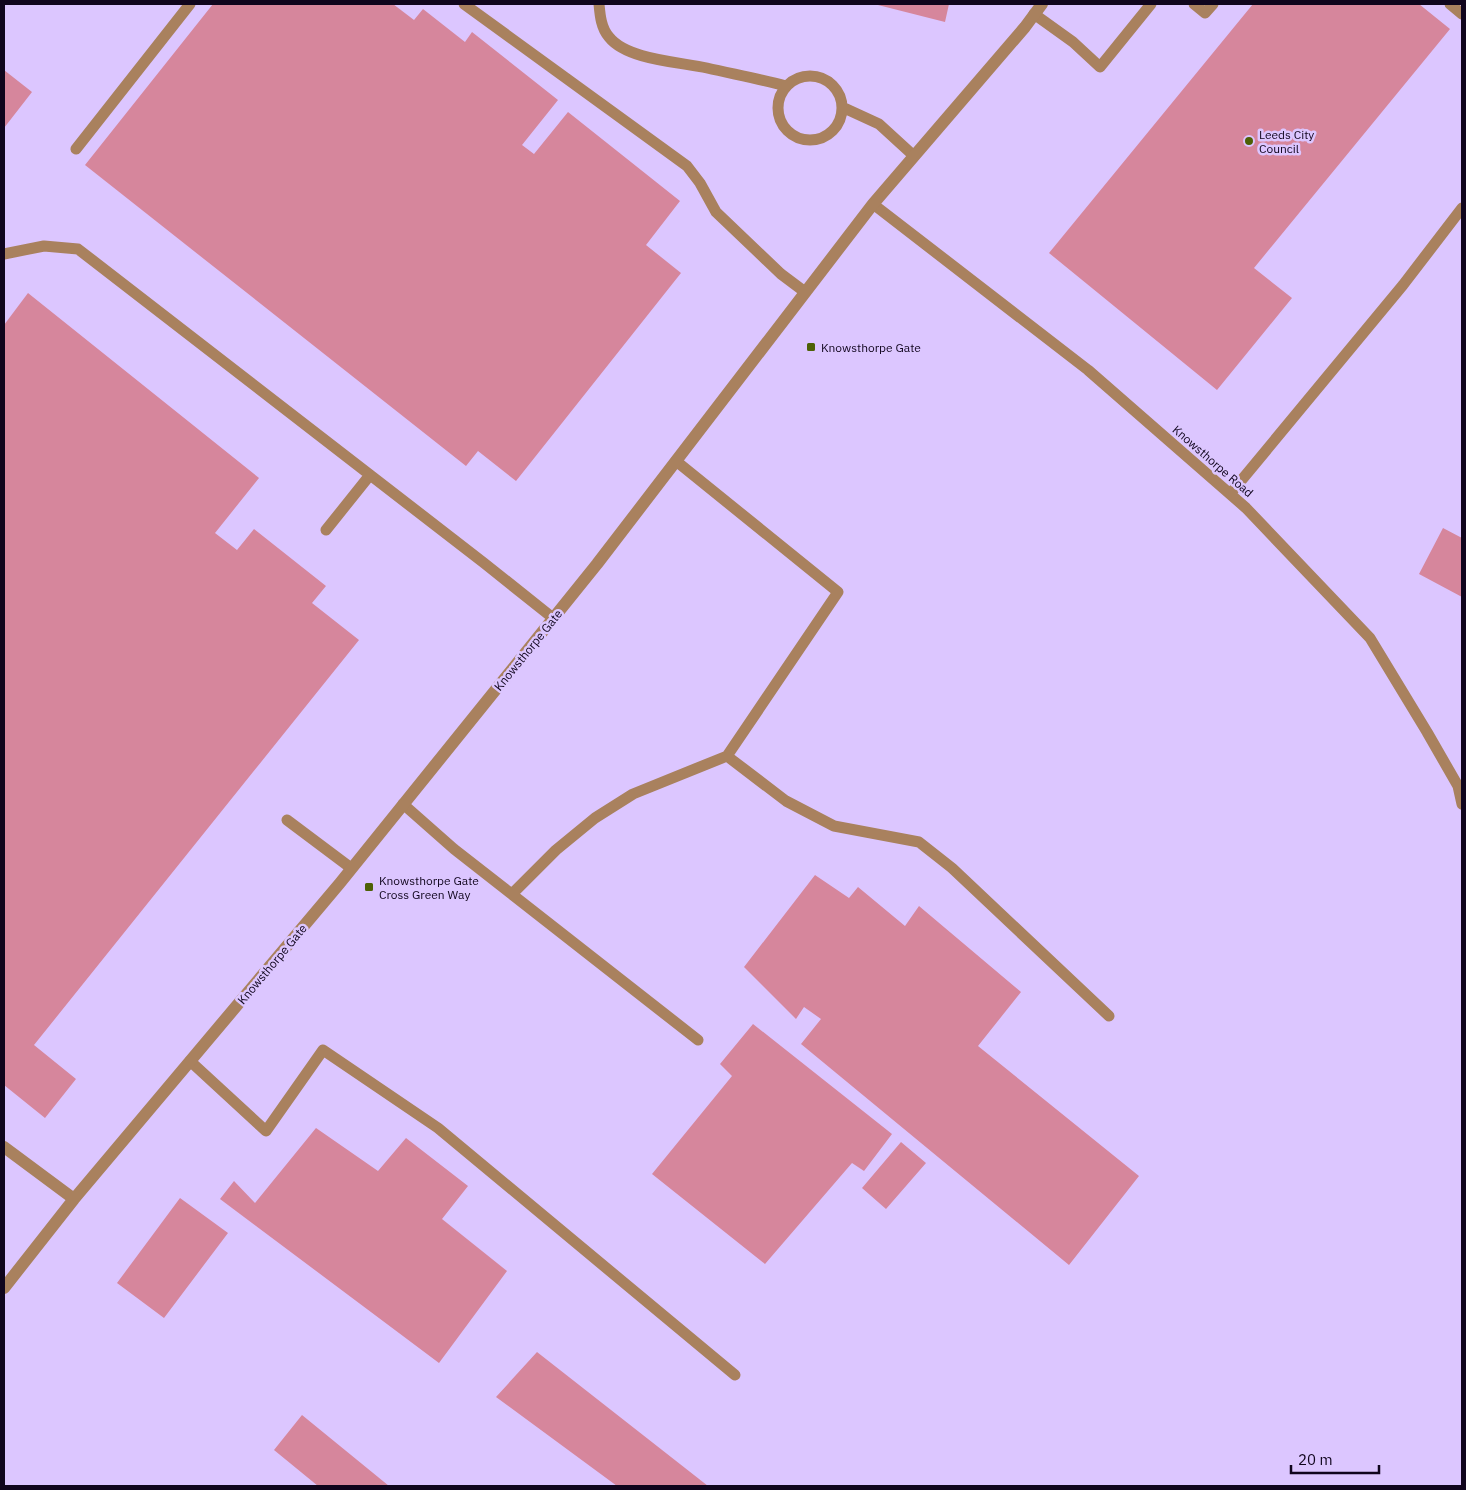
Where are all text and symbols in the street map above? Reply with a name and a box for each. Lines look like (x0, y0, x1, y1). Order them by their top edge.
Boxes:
place label: Leeds City Council (1259, 127, 1314, 156)
marker: Leeds City Council (1243, 135, 1255, 147)
place label: Knowsthorpe Gate (821, 340, 921, 355)
marker: Knowsthorpe Gate (805, 341, 817, 353)
street label: Knowsthorpe Road (1170, 422, 1256, 500)
street label: Knowsthorpe Gate (491, 606, 566, 694)
place label: Knowsthorpe Gate Cross Green Way (379, 873, 479, 902)
marker: Knowsthorpe Gate Cross Green Way (363, 881, 375, 893)
street label: Knowsthorpe Gate (234, 921, 310, 1007)
scale bar (1291, 1442, 1378, 1474)
text: 20 m (1298, 1450, 1333, 1469)

